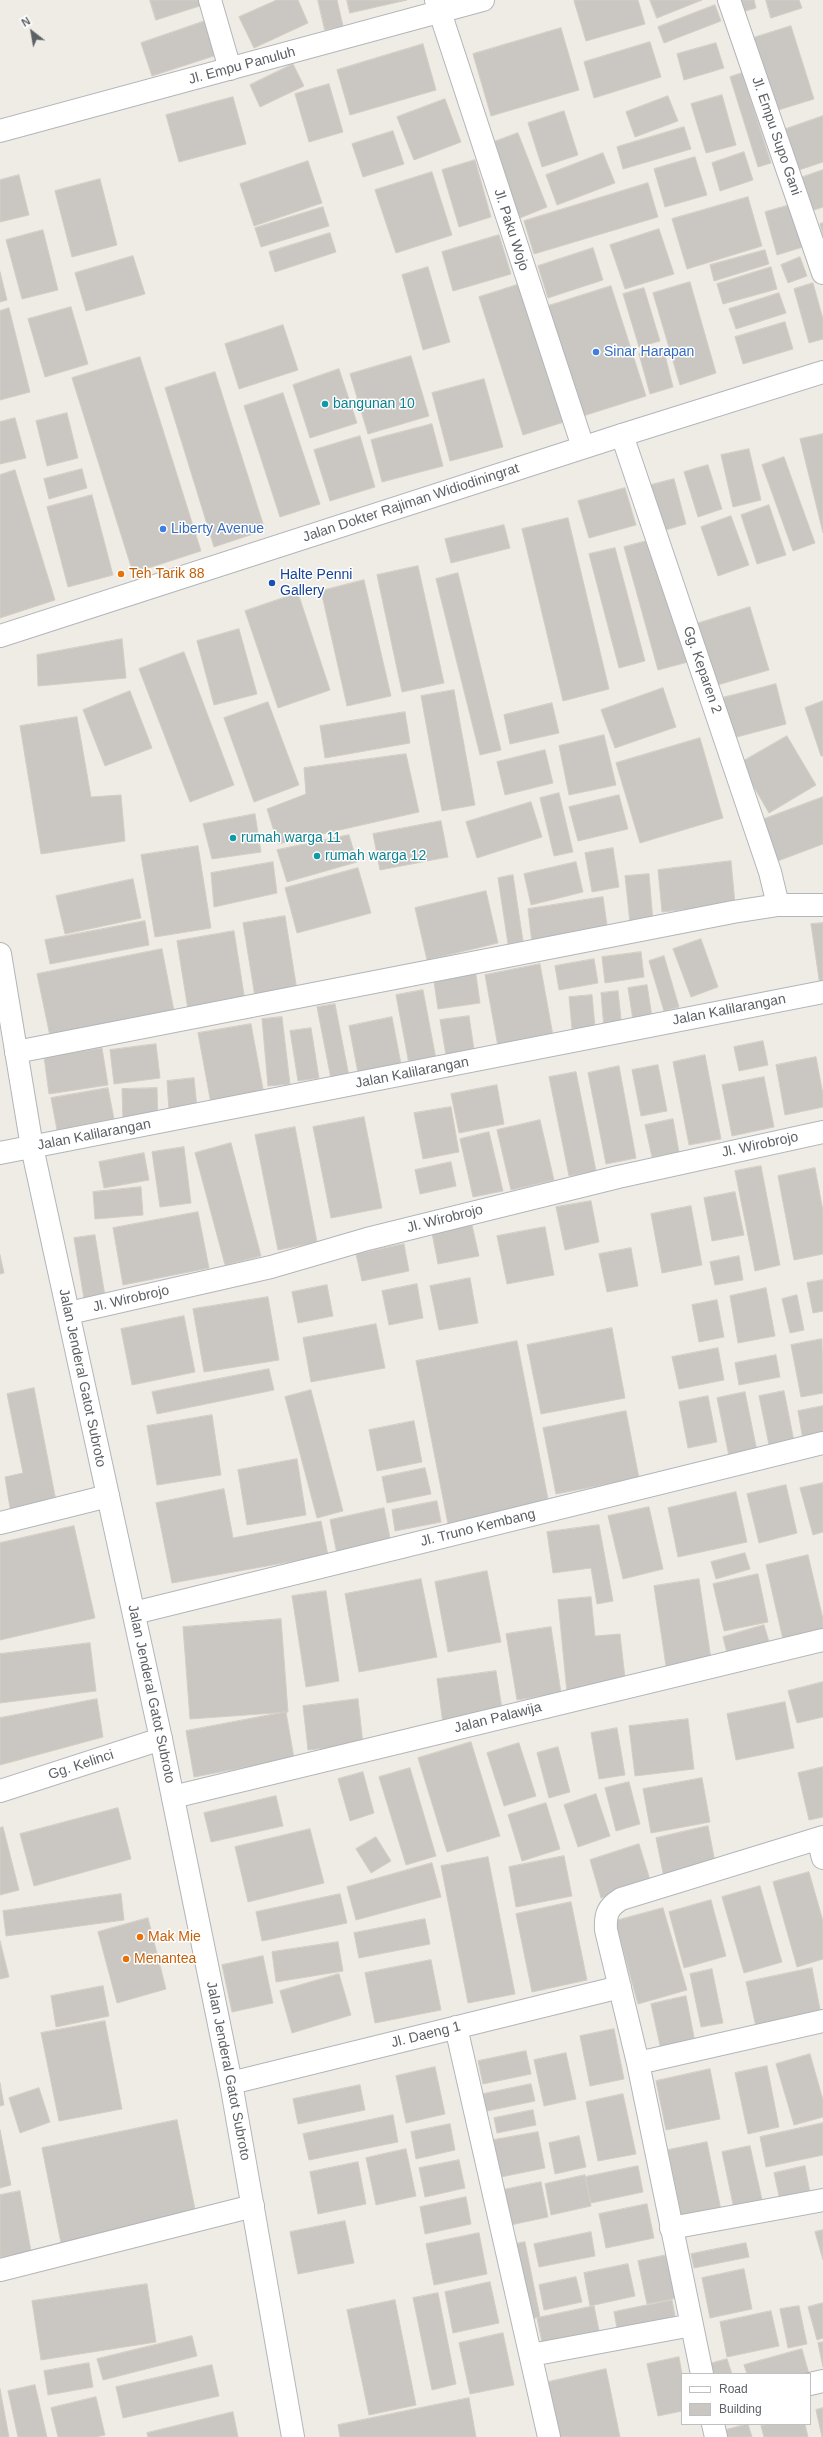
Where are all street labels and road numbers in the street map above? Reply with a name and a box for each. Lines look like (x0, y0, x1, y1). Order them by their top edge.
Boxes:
street label: Jl. Empu Panuluh (187, 44, 297, 88)
street label: Jl. Empu Supo Gani (748, 74, 804, 198)
street label: Jl. Paku Wojo (490, 187, 532, 273)
street label: Jalan Dokter Rajiman Widiodiningrat (301, 460, 521, 546)
street label: Gg. Keparen 2 (679, 624, 725, 716)
street label: Jalan Kalilarangan (671, 991, 787, 1029)
street label: Jalan Kalilarangan (354, 1054, 470, 1092)
street label: Jalan Kalilarangan (36, 1116, 152, 1154)
street label: Jl. Wirobrojo (720, 1129, 800, 1161)
street label: Jl. Wirobrojo (405, 1201, 485, 1237)
street label: Jl. Wirobrojo (91, 1282, 171, 1316)
street label: Jalan Jenderal Gatot Subroto (55, 1287, 109, 1469)
street label: Jl. Truno Kembang (419, 1506, 537, 1550)
street label: Jalan Jenderal Gatot Subroto (124, 1603, 178, 1785)
street label: Jalan Palawija (453, 1699, 543, 1737)
street label: Gg. Kelinci (46, 1747, 116, 1783)
street label: Jalan Jenderal Gatot Subroto (202, 1980, 254, 2162)
street label: Jl. Daeng 1 (390, 2018, 462, 2052)

